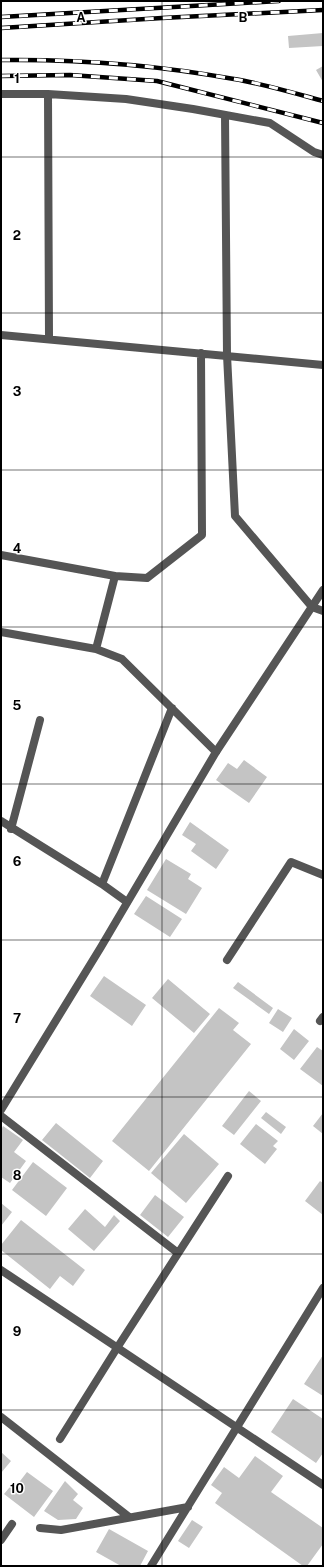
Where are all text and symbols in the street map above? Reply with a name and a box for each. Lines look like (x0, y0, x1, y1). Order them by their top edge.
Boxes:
text: A (76, 10, 86, 25)
text: B (239, 10, 248, 25)
text: 1 (14, 71, 20, 86)
text: 2 (13, 228, 21, 243)
text: 3 (13, 384, 22, 399)
text: 4 (13, 541, 22, 556)
text: 5 (13, 698, 22, 713)
text: 6 (13, 854, 22, 869)
text: 7 (13, 1011, 21, 1026)
text: 8 (13, 1168, 22, 1183)
text: 9 (13, 1324, 21, 1339)
text: 10 (10, 1481, 24, 1496)

